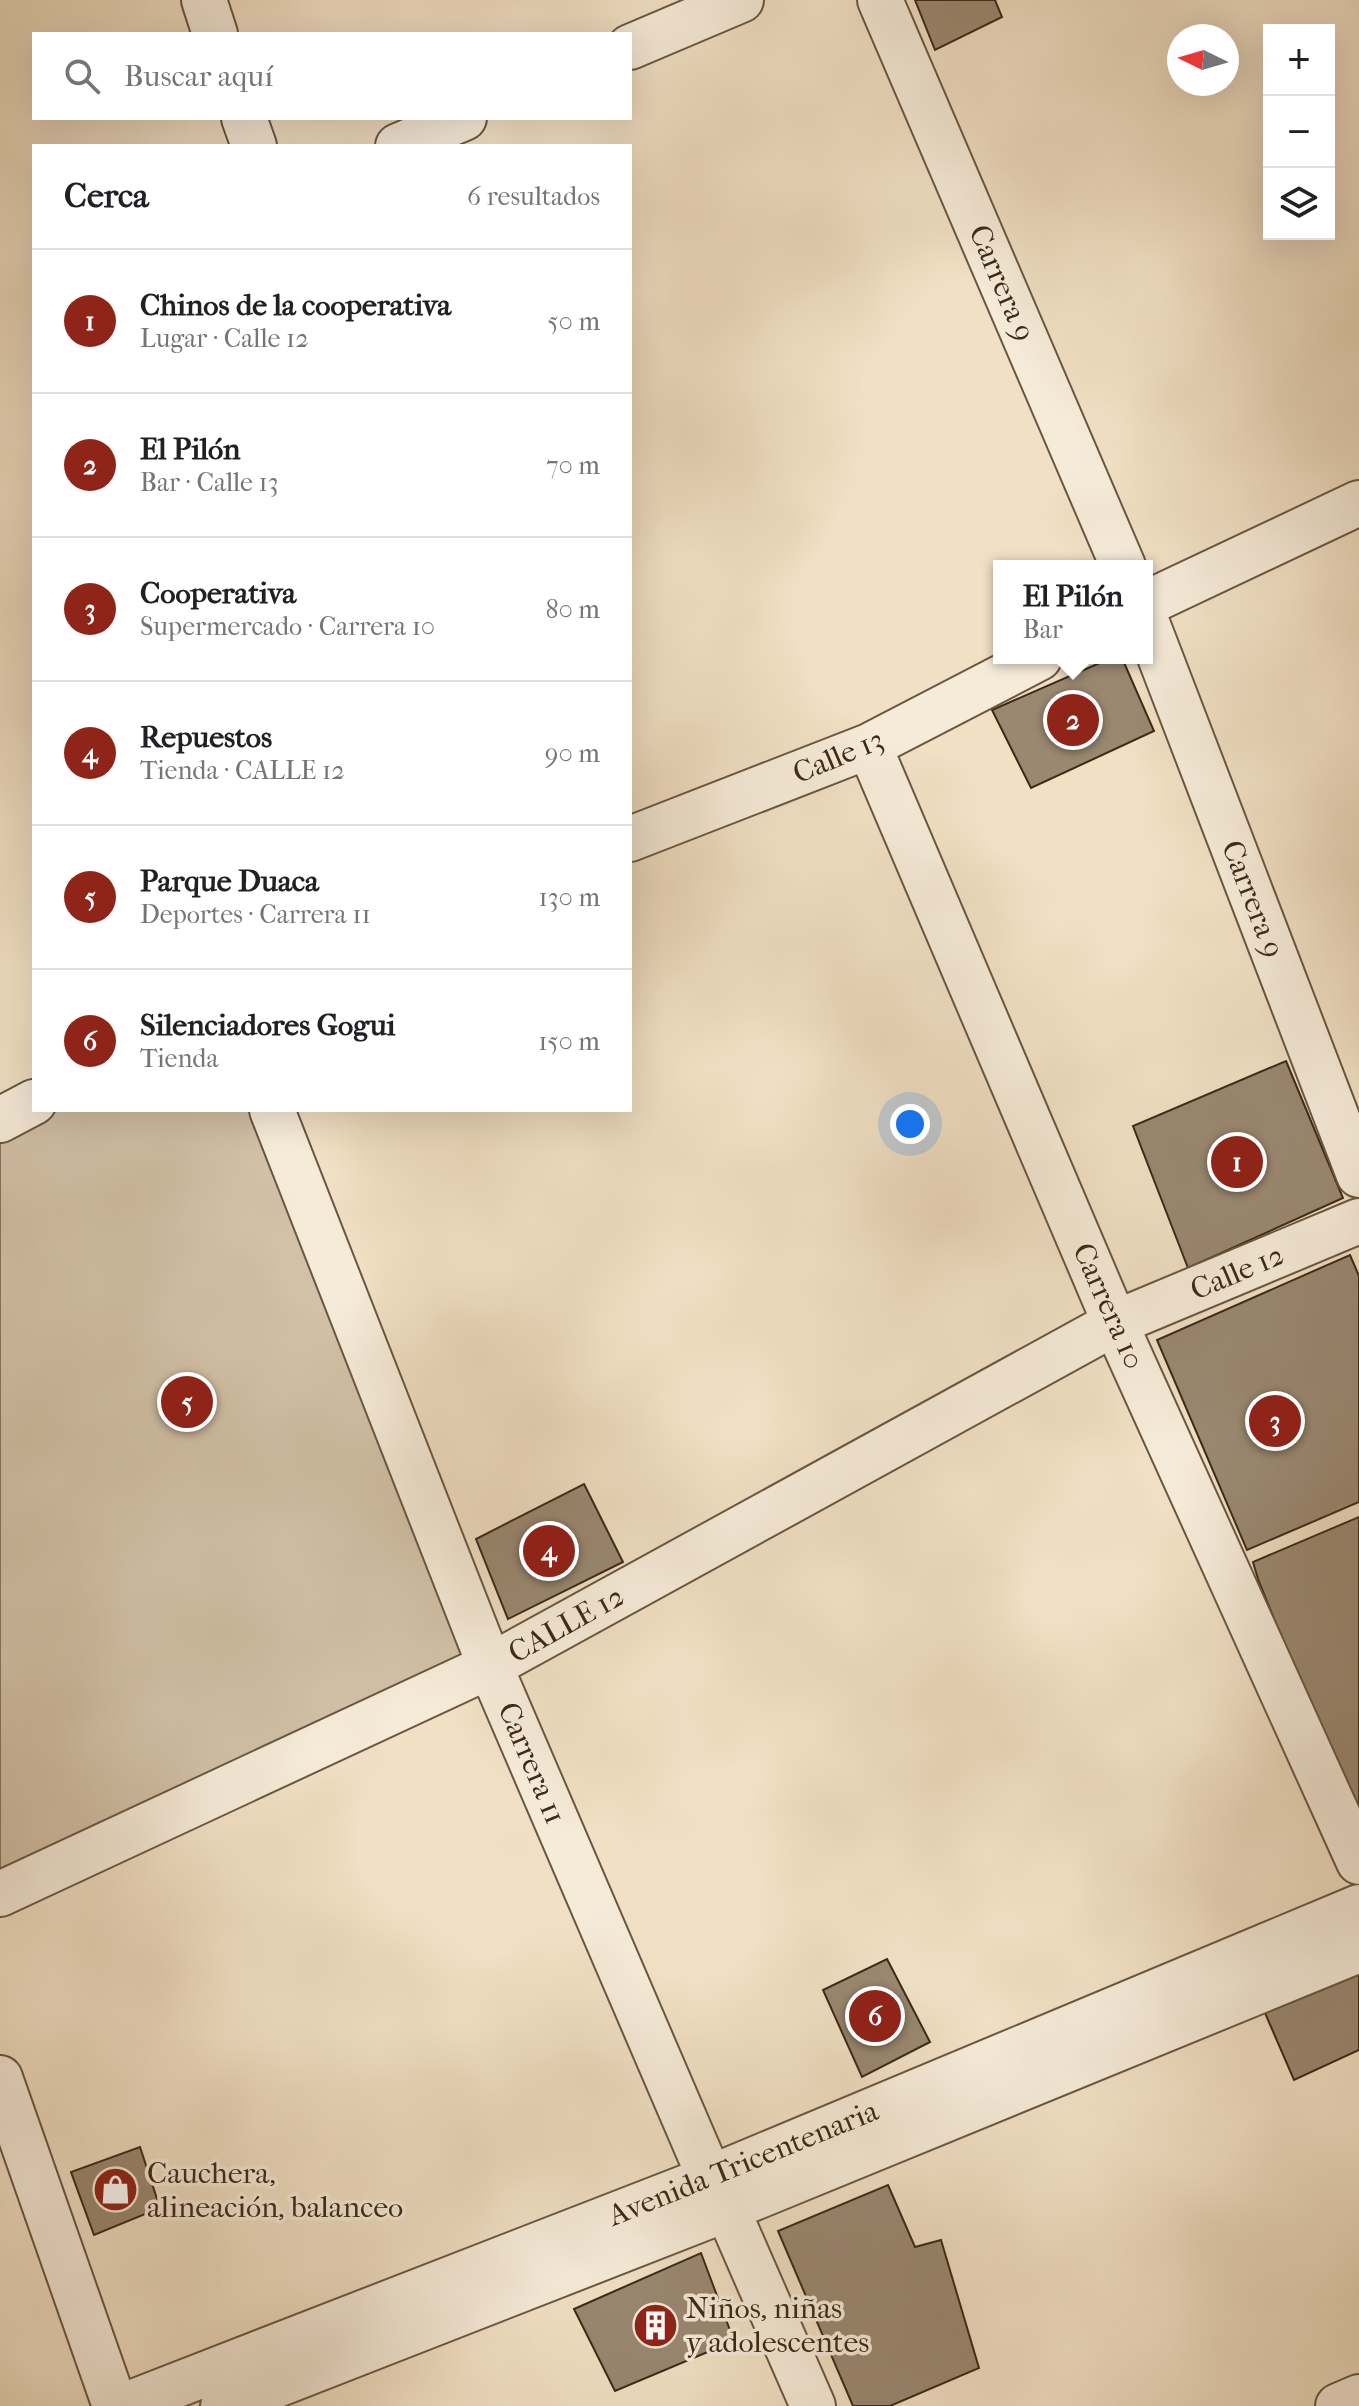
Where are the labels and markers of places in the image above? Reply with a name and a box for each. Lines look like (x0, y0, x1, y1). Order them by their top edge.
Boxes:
pin: 2 (1047, 690, 1099, 750)
pin: 1 (1211, 1132, 1263, 1192)
pin: 5 (161, 1372, 213, 1432)
pin: 3 (1249, 1391, 1301, 1451)
pin: 4 (523, 1521, 575, 1581)
pin: 6 (849, 1986, 901, 2046)
place label: Cauchera, alineación, balanceo (147, 2156, 403, 2225)
shop icon: Cauchera, alineación, balanceo (92, 2166, 140, 2214)
place label: Niños, niñas y adolescentes (686, 2291, 869, 2360)
building icon: Niños, niñas y adolescentes (631, 2301, 679, 2349)

